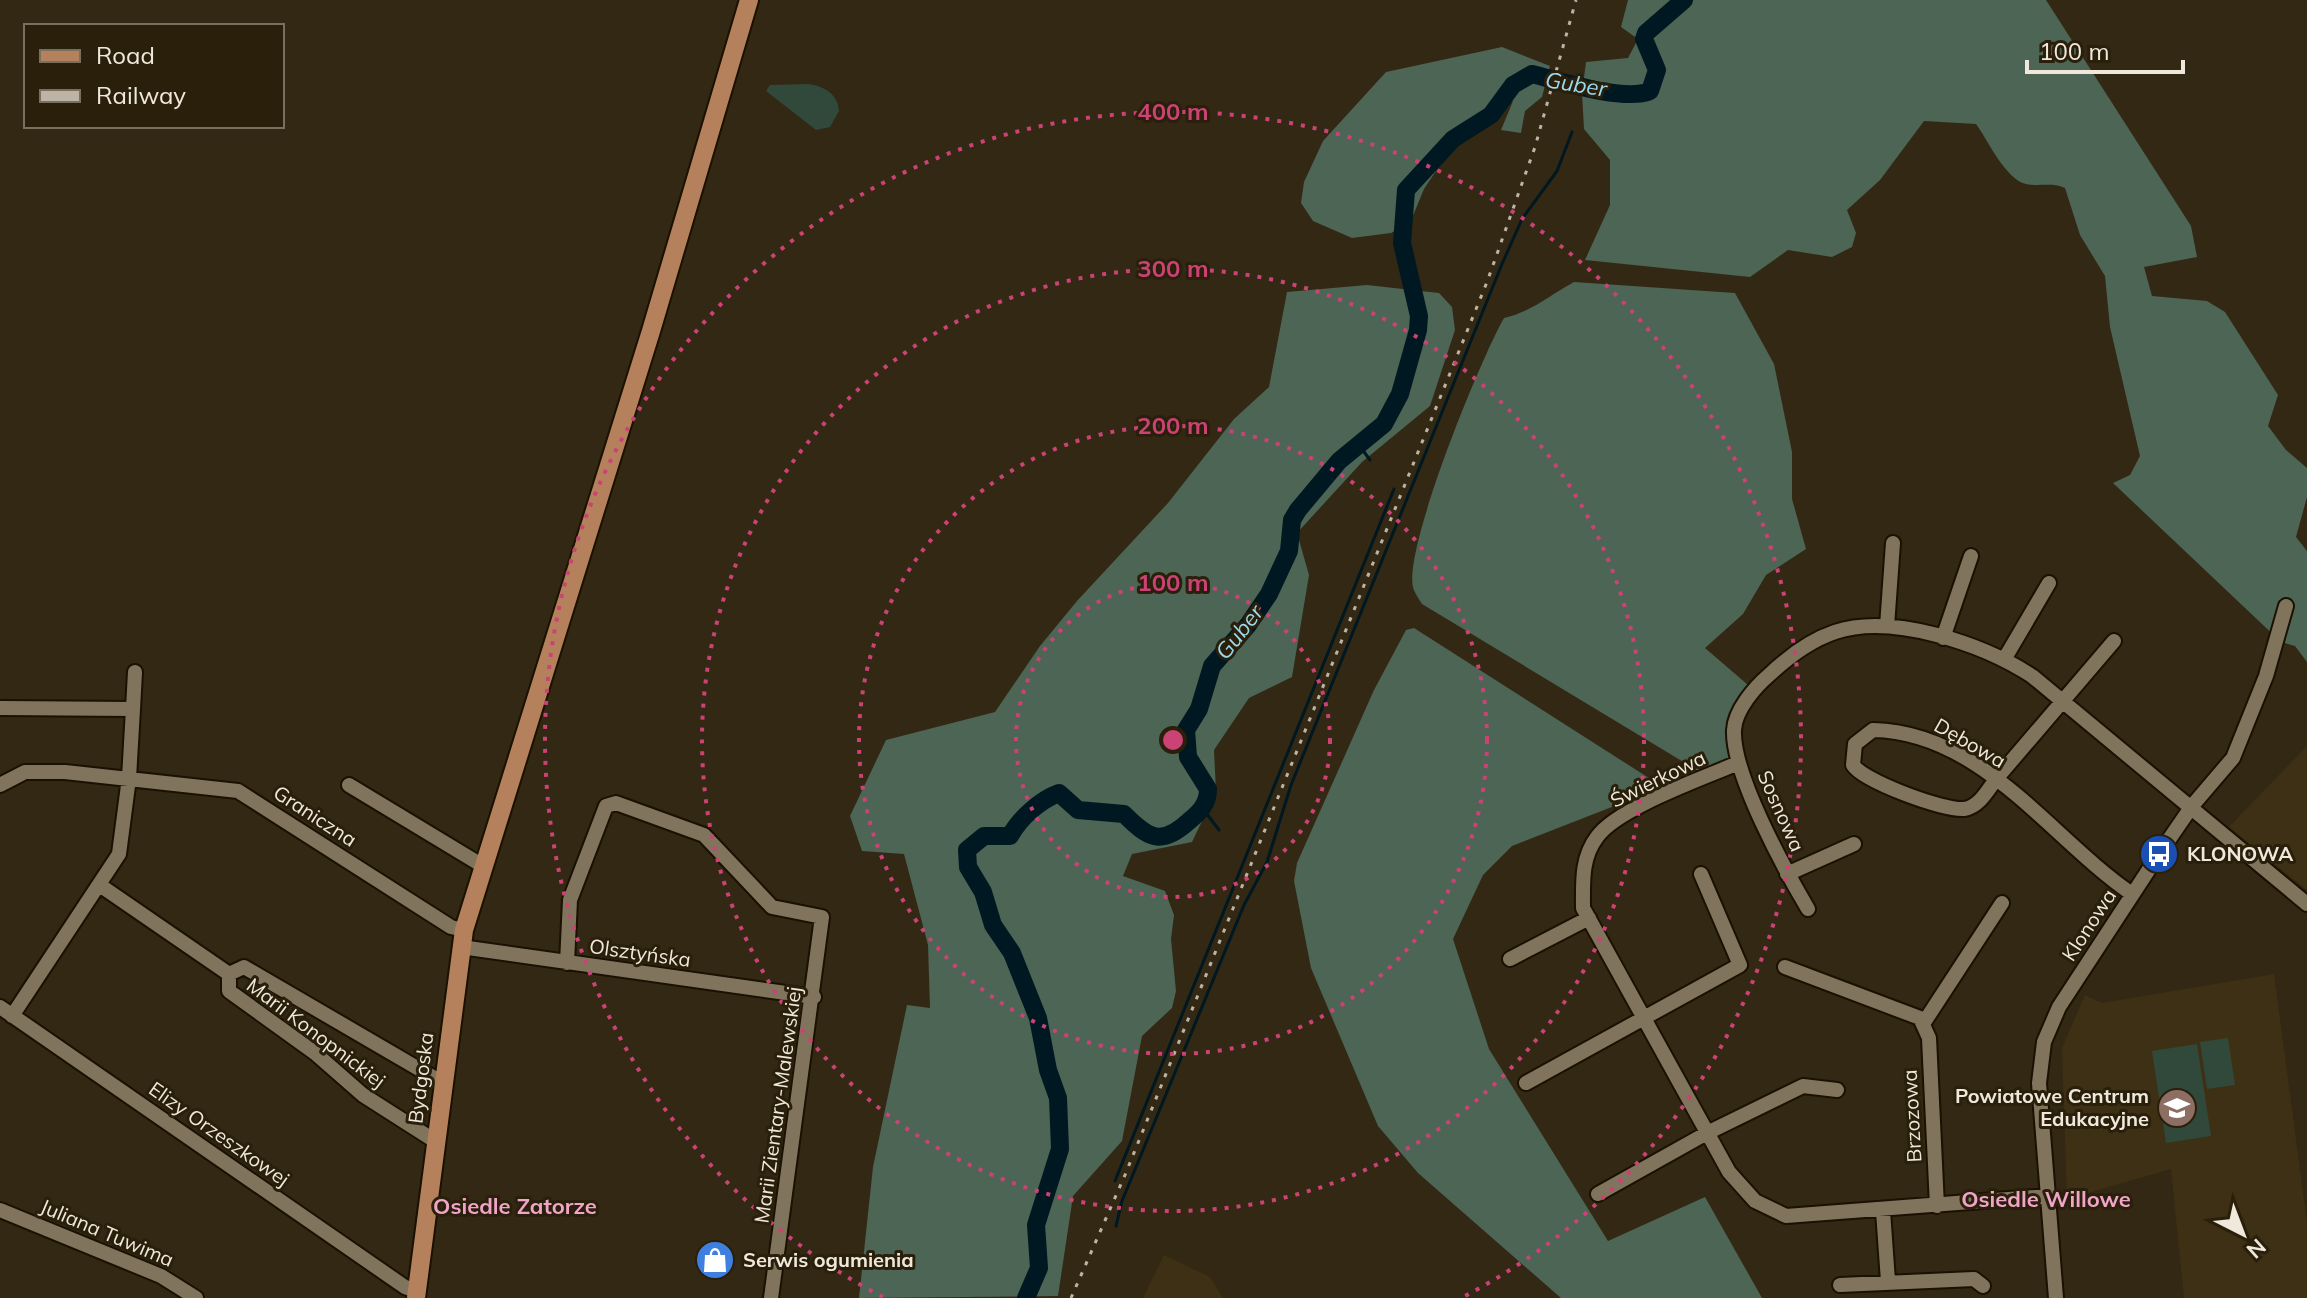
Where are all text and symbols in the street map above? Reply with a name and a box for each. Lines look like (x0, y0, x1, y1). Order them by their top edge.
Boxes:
legend (24, 24, 284, 128)
scale bar (2027, 24, 2183, 74)
text: 100 m (2039, 36, 2110, 66)
text: Road (96, 40, 155, 70)
water label: Guber (1543, 65, 1610, 103)
text: Railway (96, 80, 186, 110)
text: 400 m (1137, 96, 1209, 126)
text: 300 m (1137, 253, 1209, 283)
text: 200 m (1137, 410, 1209, 440)
text: 100 m (1137, 567, 1209, 597)
water label: Guber (1209, 598, 1270, 665)
street label: Dębowa (1930, 712, 2010, 773)
centre of rings (1159, 726, 1187, 754)
street label: Świerkowa (1606, 745, 1710, 812)
street label: Sosnowa (1753, 766, 1810, 855)
street label: Graniczna (269, 779, 362, 852)
bus stop icon: KLONOWA (2138, 833, 2180, 875)
place label: KLONOWA (2187, 841, 2293, 866)
street label: Klonowa (2056, 884, 2121, 966)
street label: Olsztyńska (588, 933, 692, 972)
street label: Marii Konopnickiej (242, 972, 391, 1093)
street label: Marii Zientary-Malewskiej (749, 985, 806, 1225)
street label: Bydgoska (403, 1031, 438, 1125)
street label: Brzozowa (1897, 1069, 1926, 1163)
street label: Elizy Orzeszkowej (144, 1076, 294, 1191)
place label: Powiatowe Centrum Edukacyjne (1955, 1083, 2149, 1131)
school or university icon: Powiatowe Centrum Edukacyjne (2156, 1087, 2198, 1129)
district label: Osiedle Willowe (1961, 1185, 2131, 1213)
district label: Osiedle Zatorze (433, 1192, 597, 1220)
street label: Juliana Tuwima (37, 1193, 178, 1272)
north arrow (2203, 1194, 2283, 1274)
text: N (2241, 1233, 2272, 1265)
shop icon: Serwis ogumienia (694, 1239, 736, 1281)
place label: Serwis ogumienia (743, 1247, 914, 1272)

